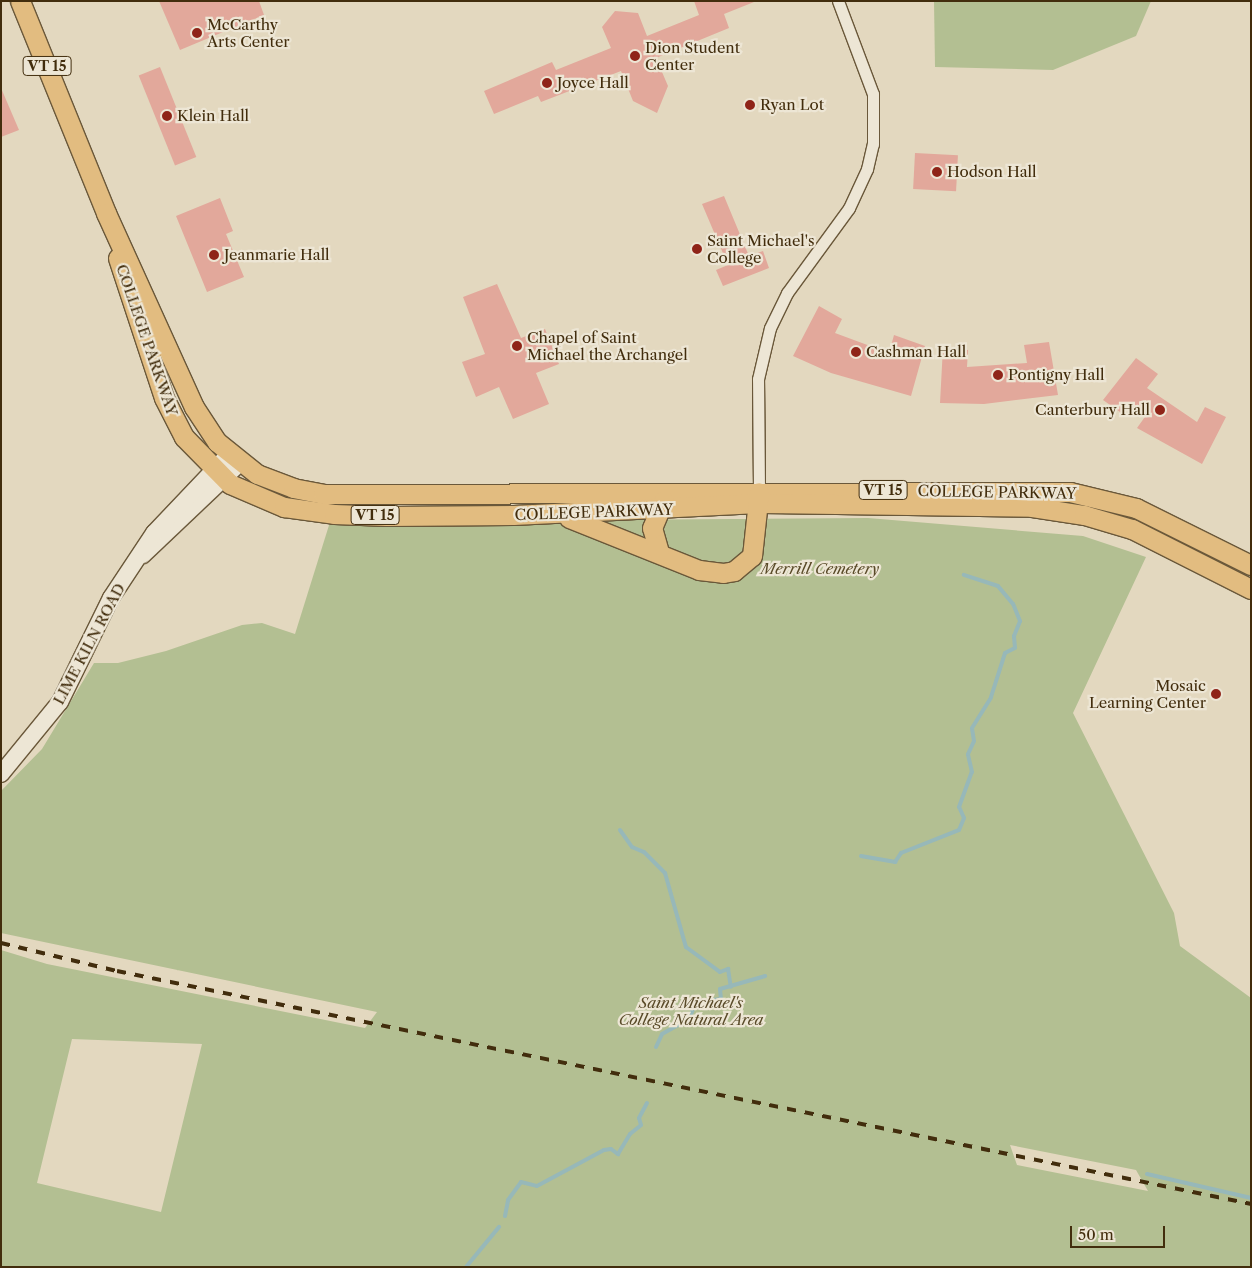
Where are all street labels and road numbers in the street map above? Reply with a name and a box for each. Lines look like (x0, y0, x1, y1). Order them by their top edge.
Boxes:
road number: VT 15 (22, 54, 72, 78)
street label: COLLEGE PARKWAY (113, 262, 181, 418)
road number: VT 15 (858, 478, 908, 502)
street label: COLLEGE PARKWAY (917, 482, 1077, 502)
street label: COLLEGE PARKWAY (514, 500, 674, 524)
road number: VT 15 (350, 504, 400, 526)
street label: LIME KILN ROAD (49, 580, 129, 708)

